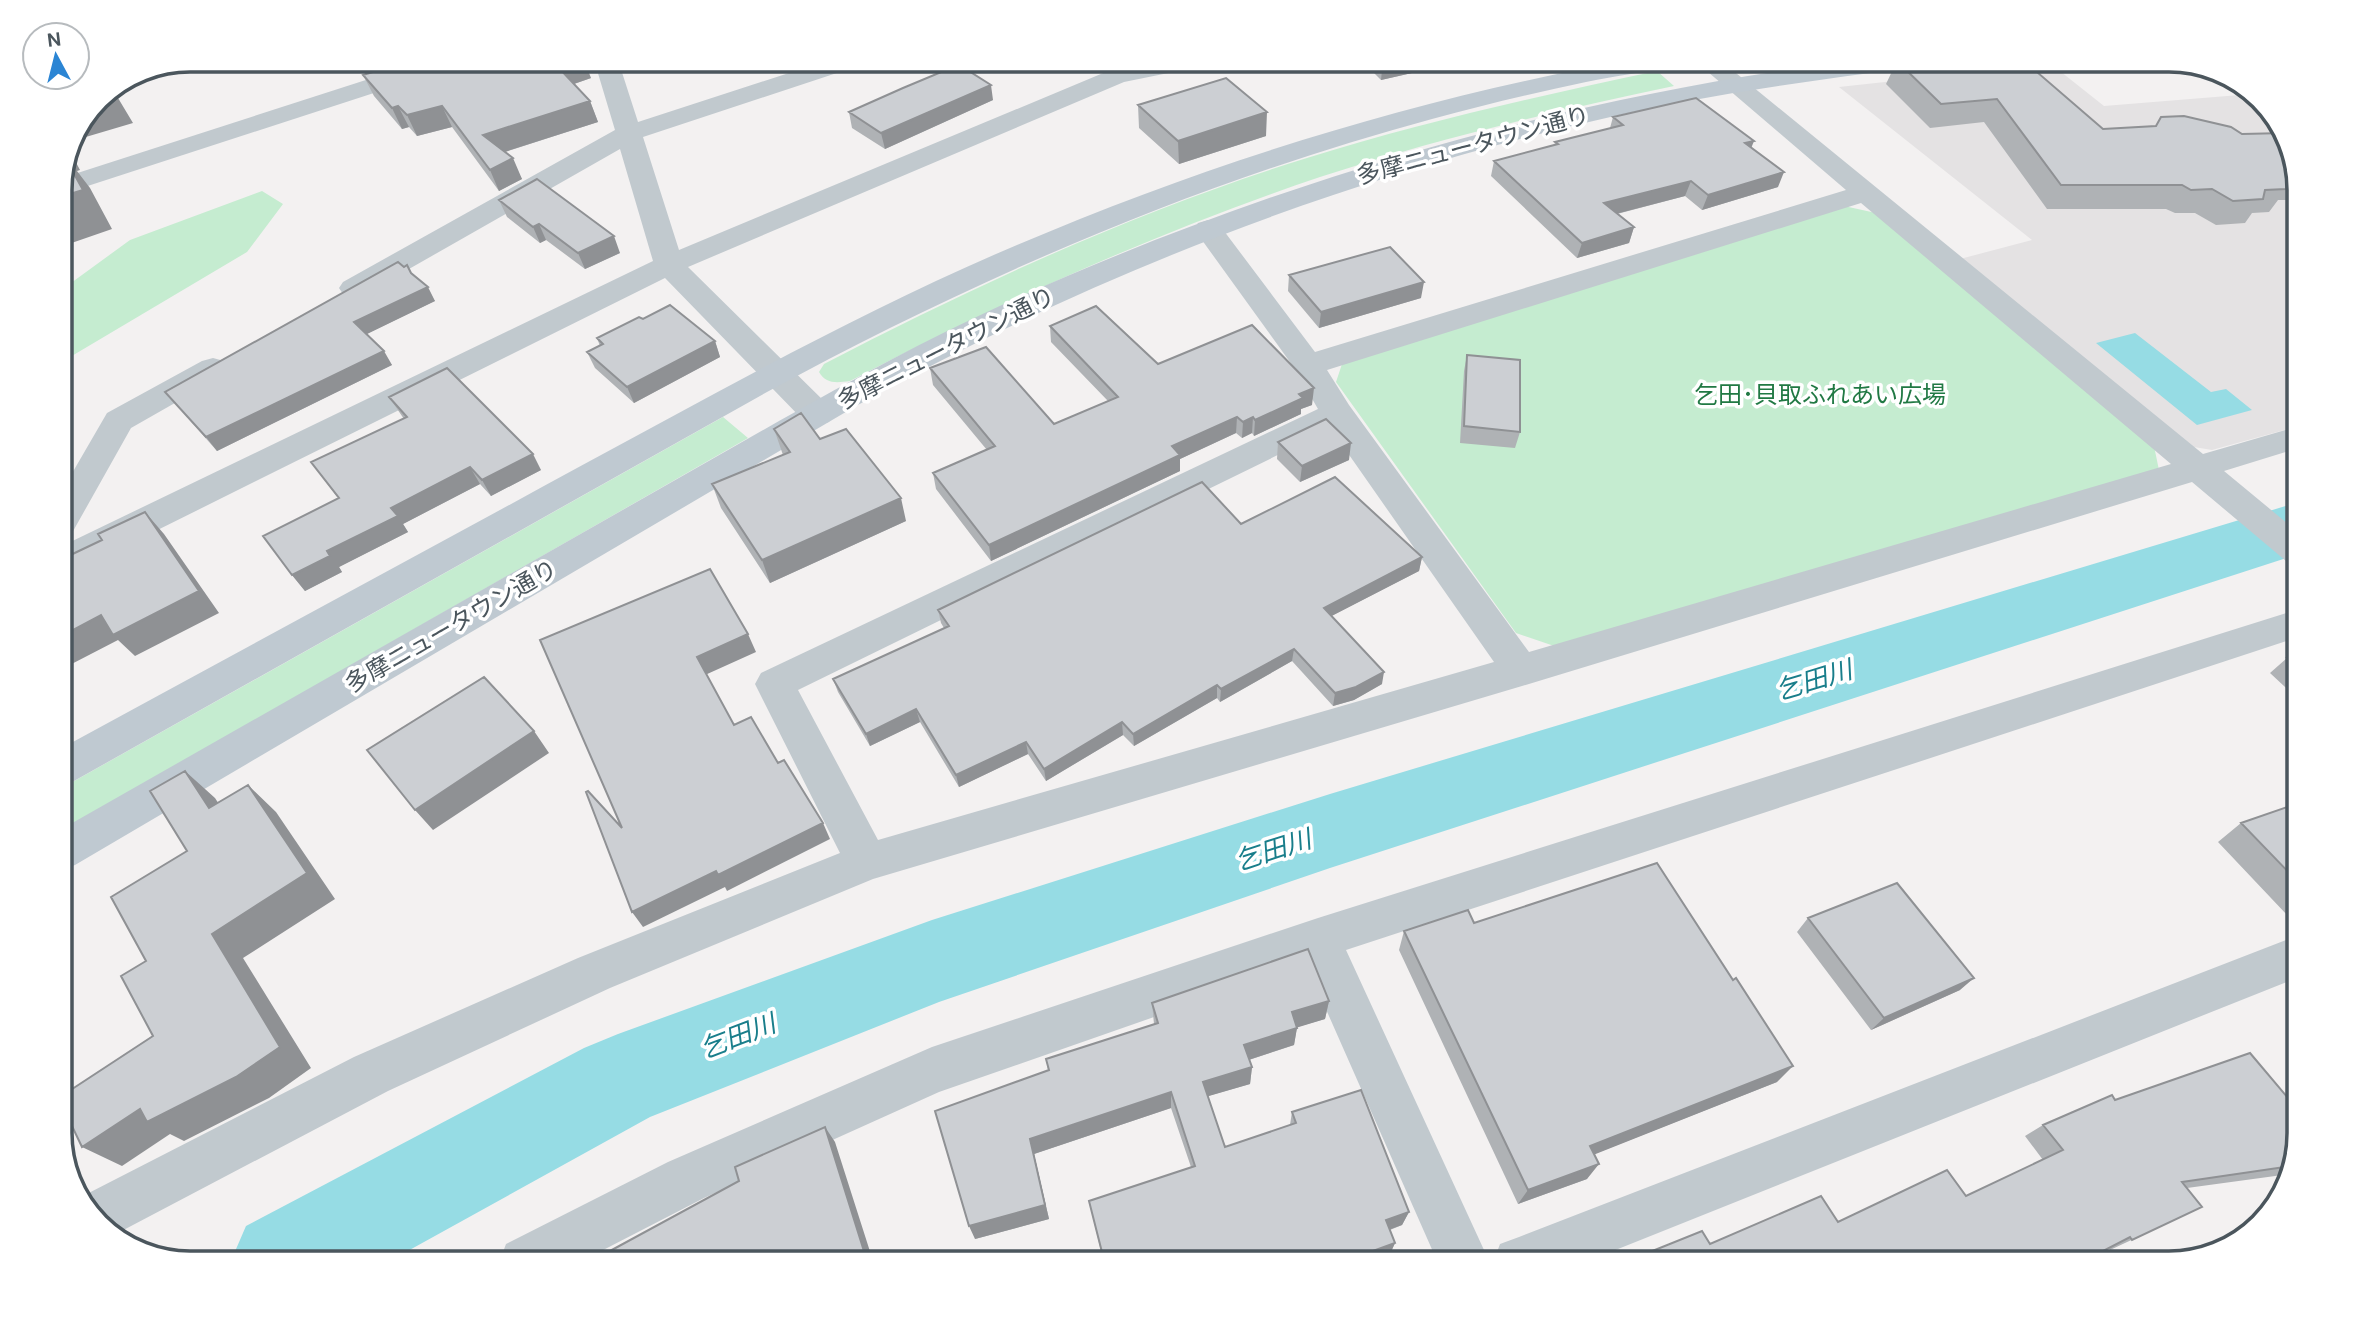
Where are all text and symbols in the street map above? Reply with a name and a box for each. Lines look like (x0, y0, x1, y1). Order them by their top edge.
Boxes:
north arrow (21, 21, 91, 91)
text: N (46, 26, 62, 53)
street label: 多摩ニュータウン通り (1353, 99, 1593, 191)
street label: 多摩ニュータウン通り (832, 280, 1060, 416)
park label: 乞田･貝取ふれあい広場 (1694, 379, 1946, 410)
street label: 多摩ニュータウン通り (339, 553, 563, 699)
water label: 乞田川 (1772, 651, 1859, 708)
water label: 乞田川 (1231, 821, 1318, 878)
water label: 乞田川 (695, 1005, 783, 1066)

